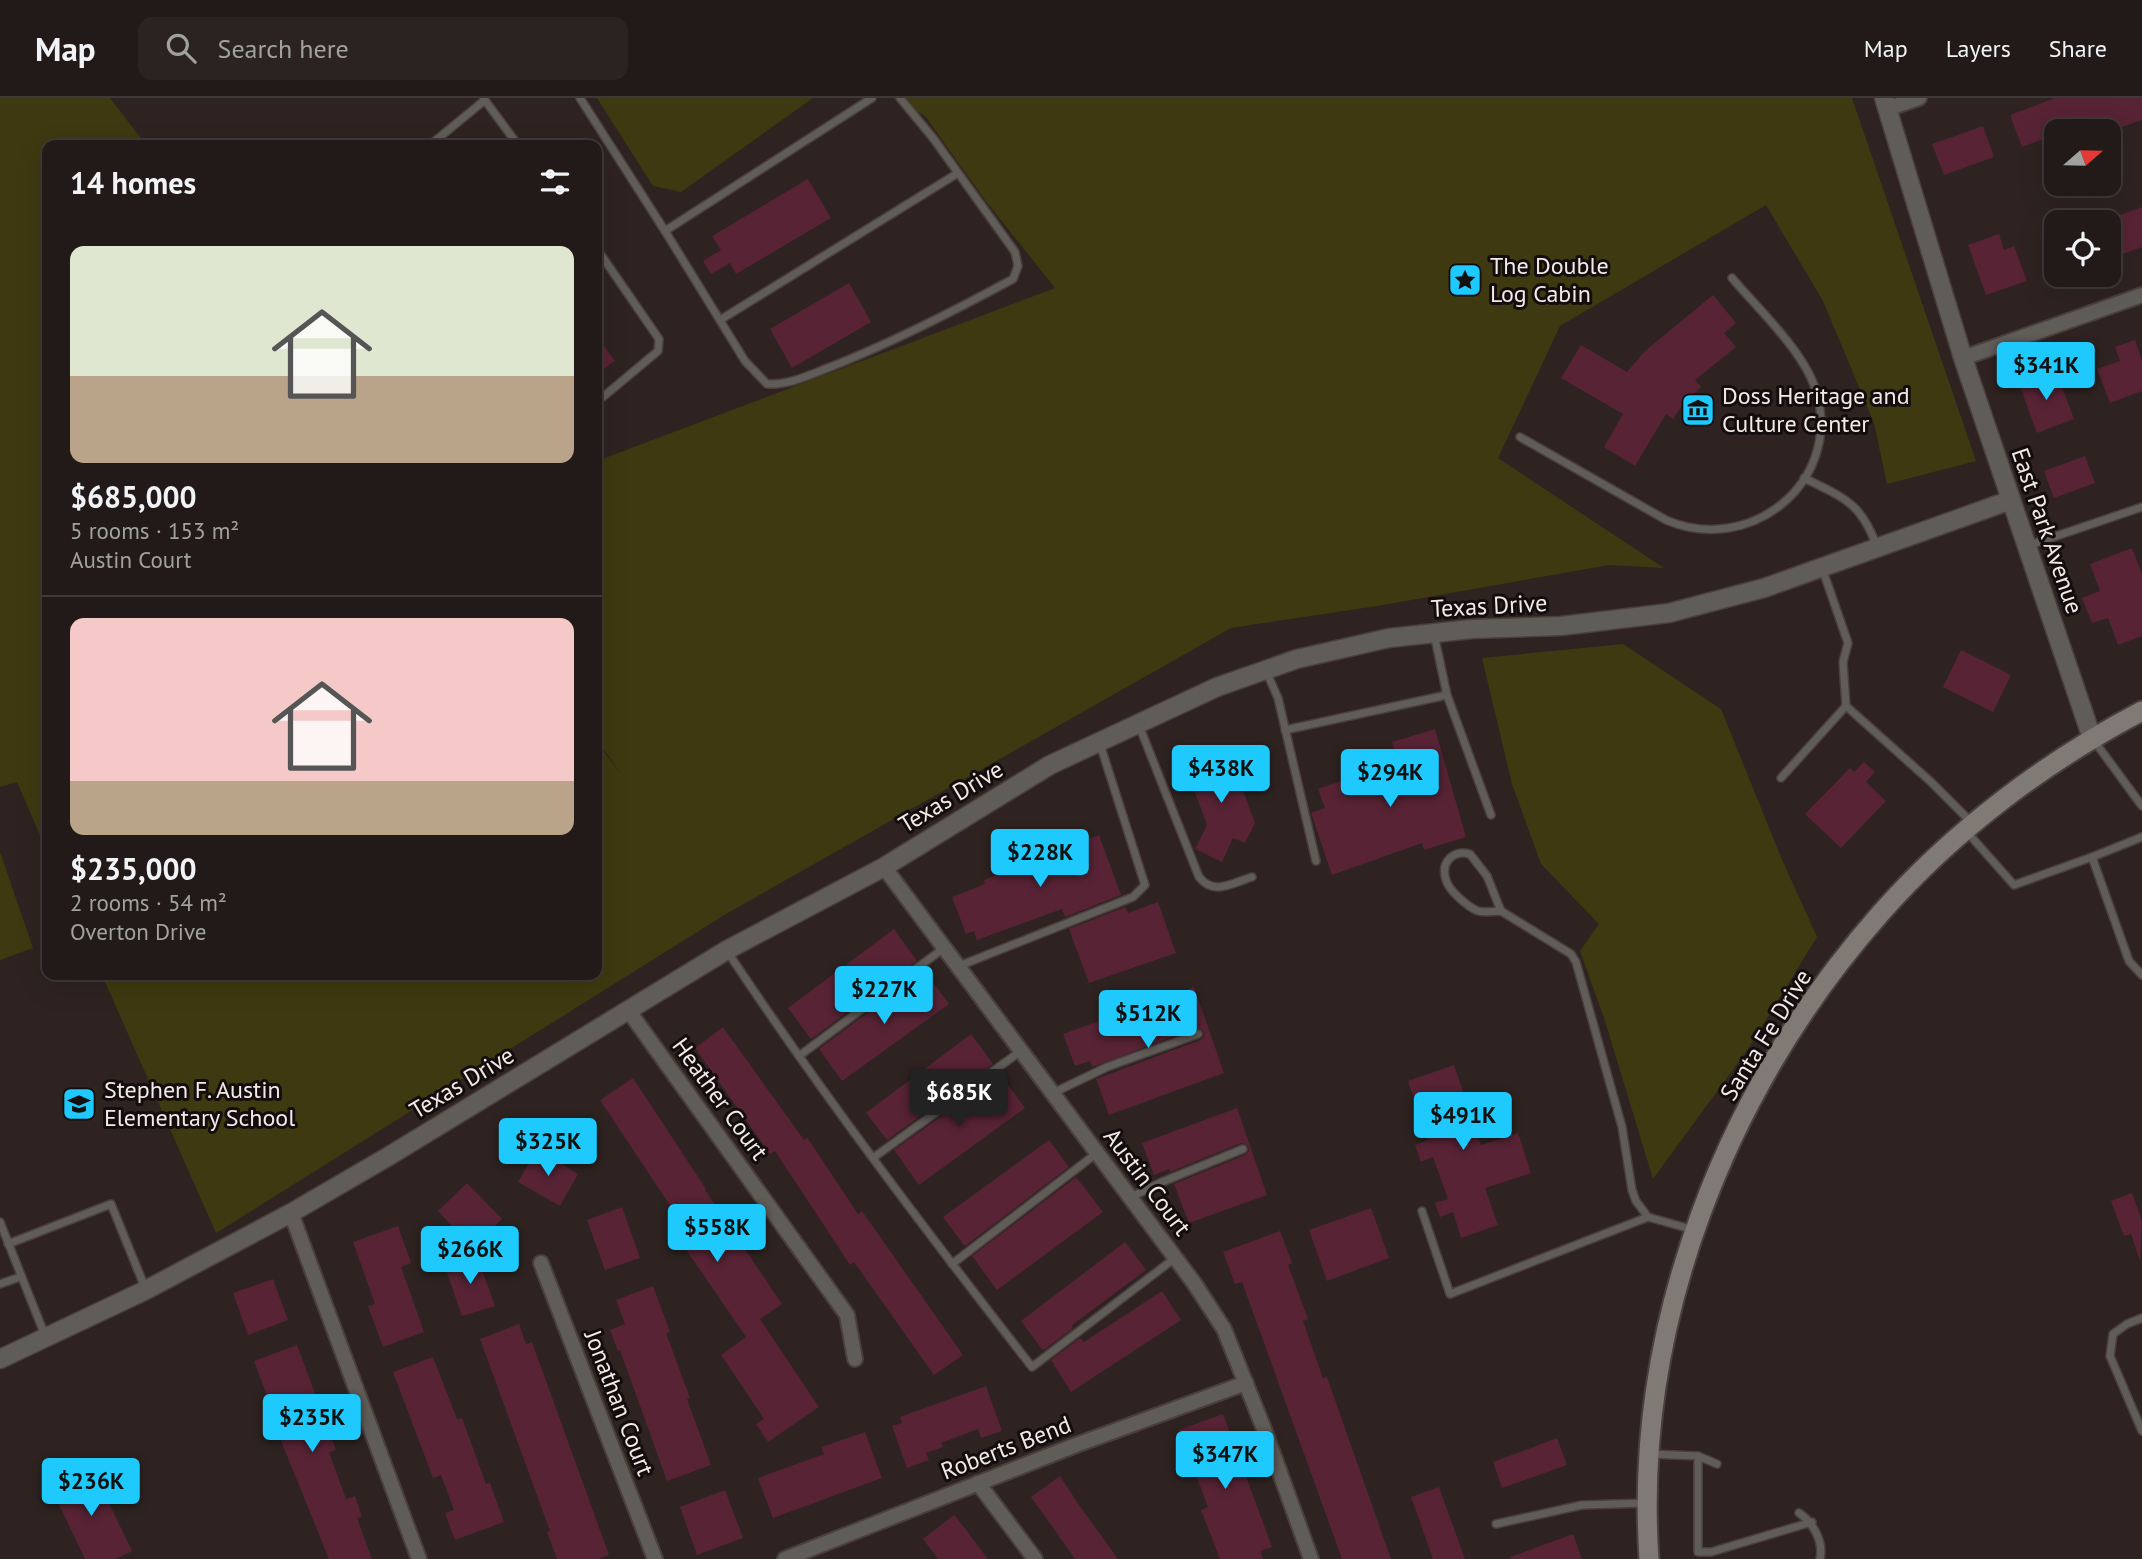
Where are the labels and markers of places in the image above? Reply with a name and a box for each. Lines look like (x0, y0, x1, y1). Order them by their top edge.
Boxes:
place label: The Double Log Cabin (1490, 250, 1609, 309)
place icon: The Double Log Cabin (1446, 261, 1484, 299)
pin: $341K (1997, 342, 2095, 402)
place label: Doss Heritage and Culture Center (1722, 380, 1910, 439)
museum icon: Doss Heritage and Culture Center (1679, 391, 1717, 429)
pin: $438K (1172, 746, 1270, 805)
pin: $294K (1341, 750, 1439, 809)
pin: $228K (991, 830, 1089, 889)
pin: $227K (835, 967, 933, 1026)
pin: $512K (1099, 990, 1197, 1050)
pin: $685K (910, 1070, 1008, 1129)
place label: Stephen F. Austin Elementary School (104, 1074, 295, 1133)
school or university icon: Stephen F. Austin Elementary School (60, 1085, 98, 1123)
pin: $491K (1414, 1093, 1512, 1152)
pin: $325K (499, 1118, 597, 1178)
pin: $558K (668, 1204, 766, 1264)
pin: $266K (421, 1226, 519, 1286)
pin: $235K (263, 1394, 361, 1454)
pin: $347K (1176, 1432, 1274, 1491)
pin: $236K (42, 1458, 140, 1518)

